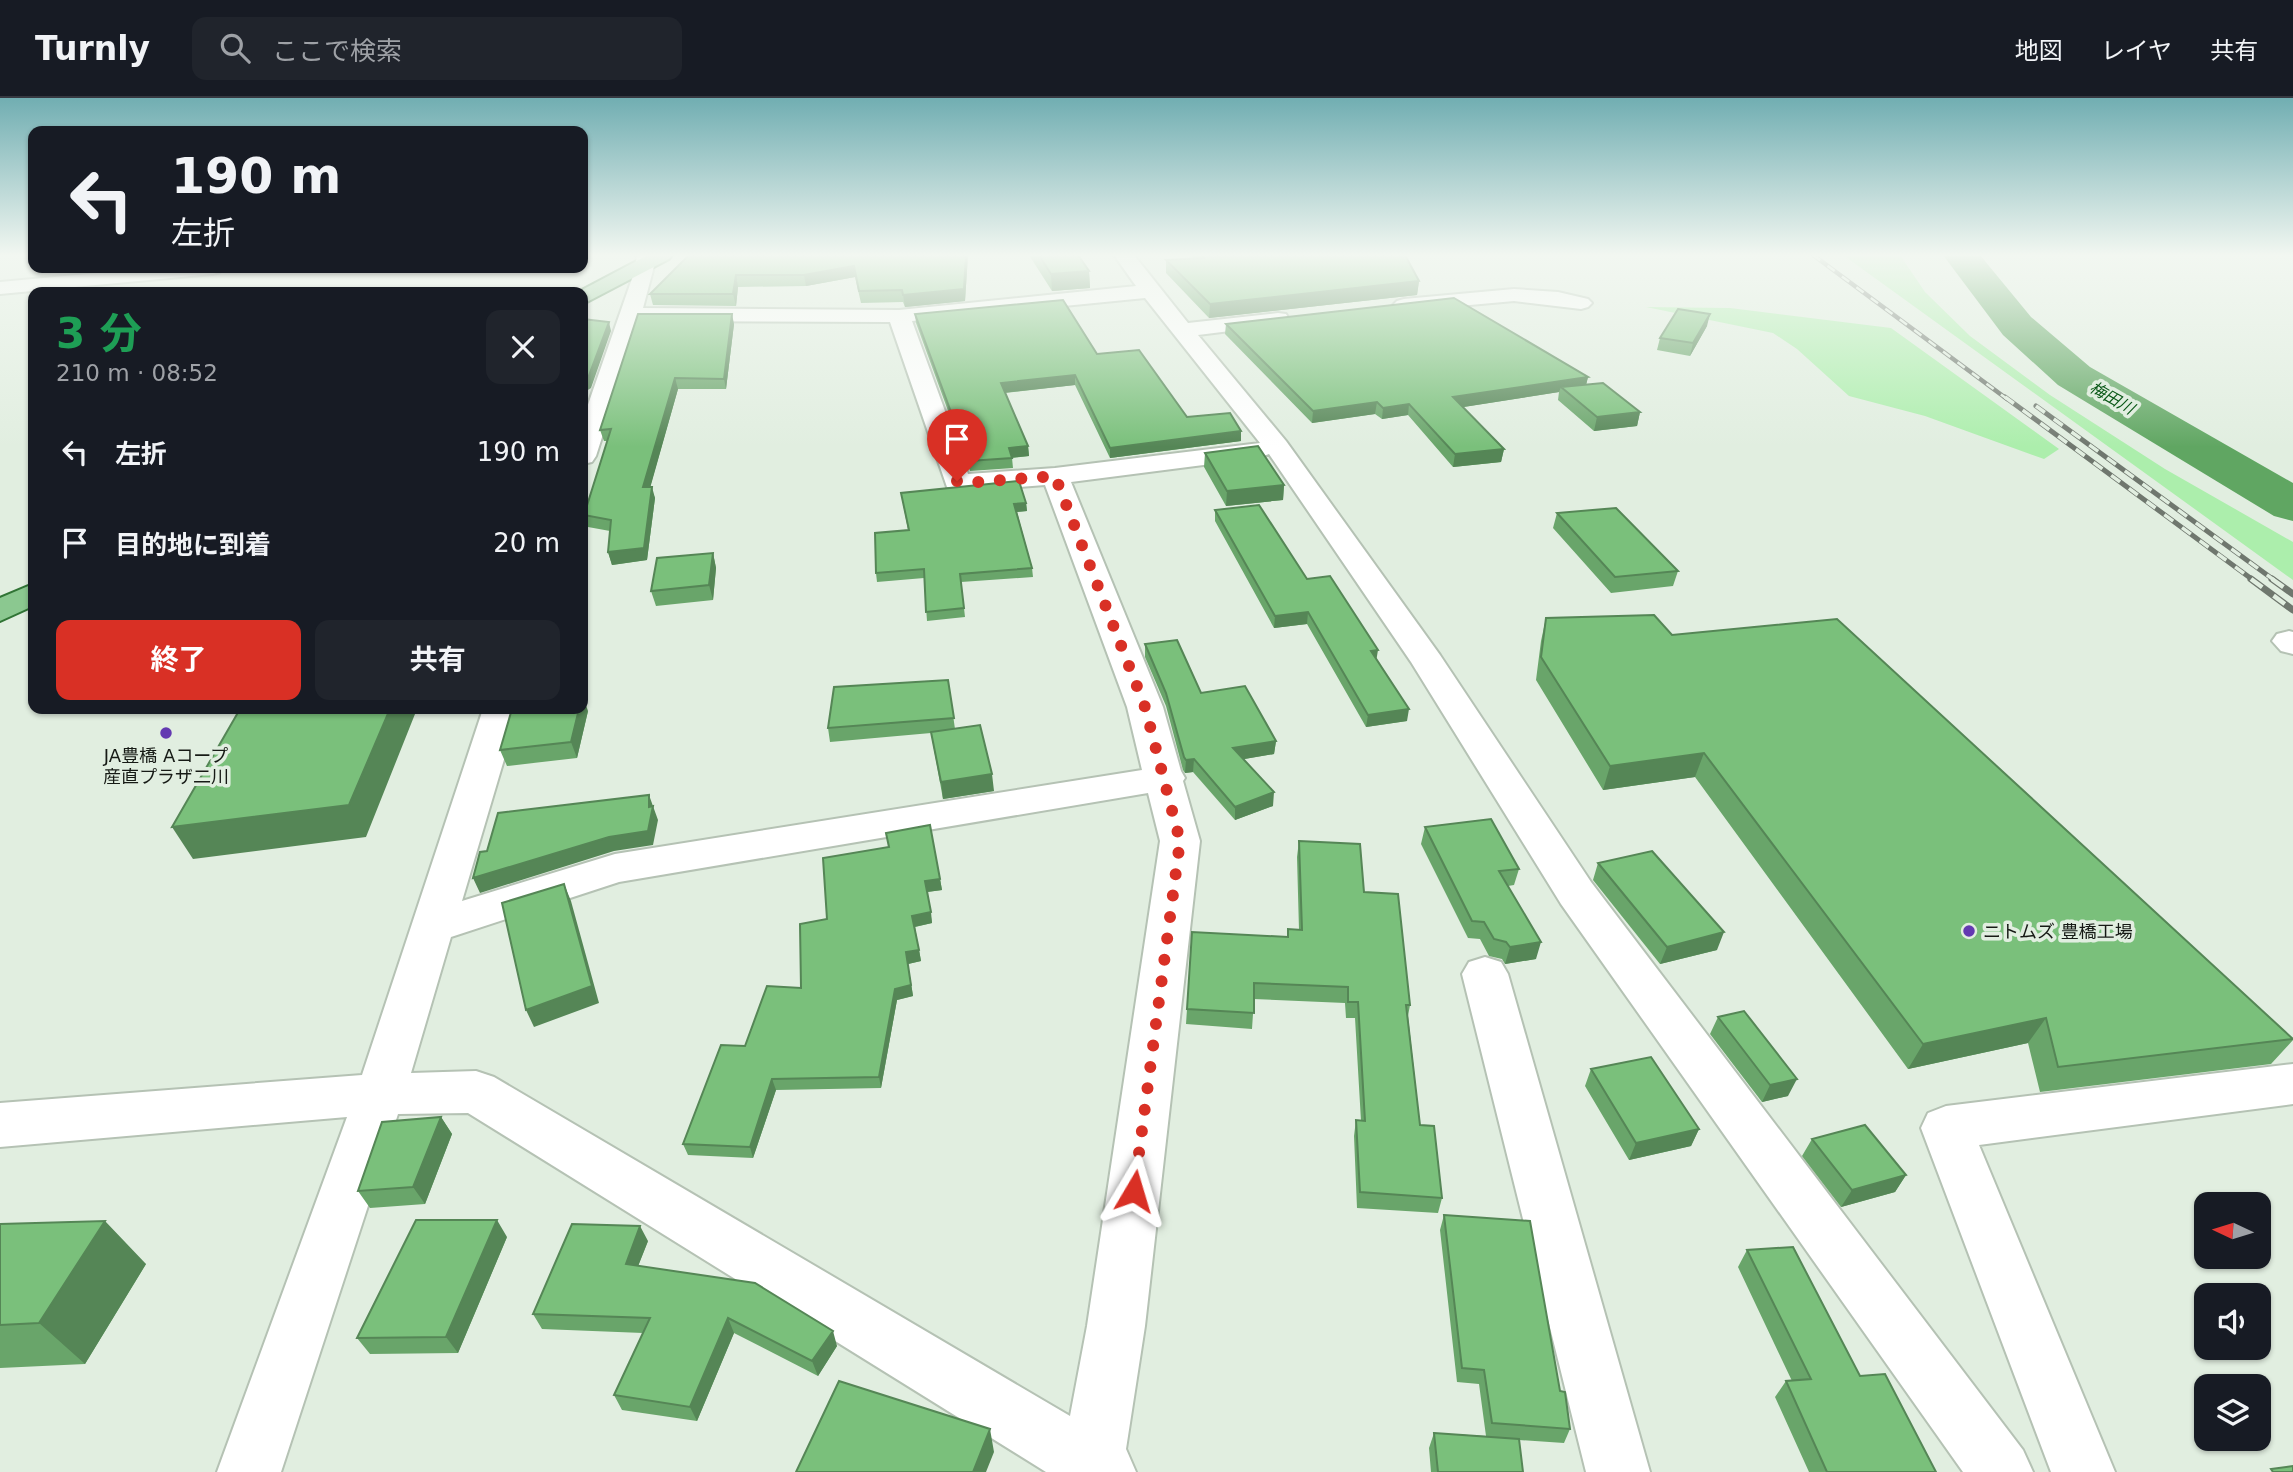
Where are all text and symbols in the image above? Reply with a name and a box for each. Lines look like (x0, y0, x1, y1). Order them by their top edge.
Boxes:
search box (192, 17, 682, 80)
text: Turnly (35, 29, 150, 68)
icon: search (216, 29, 254, 67)
text: ここで検索 (272, 36, 402, 66)
text: 地図 (2015, 37, 2063, 65)
text: レイヤ (2101, 37, 2172, 65)
text: 共有 (2210, 37, 2258, 65)
text: 190 m (171, 148, 341, 205)
icon: left (56, 154, 147, 245)
text: 左折 (171, 214, 235, 252)
text: 3 分 (56, 309, 142, 358)
button: close (486, 310, 560, 384)
text: 210 m · 08:52 (56, 360, 218, 386)
water label: 梅田川 (2086, 378, 2139, 419)
pin (927, 409, 987, 481)
icon: arrive (938, 420, 976, 458)
icon: left (56, 433, 94, 471)
text: 190 m (477, 437, 560, 467)
text: 左折 (115, 439, 167, 469)
icon: arrive (56, 524, 94, 562)
text: 20 m (493, 528, 560, 558)
text: 目的地に到着 (115, 530, 271, 560)
button: 終了 (56, 620, 301, 700)
button: 共有 (315, 620, 560, 700)
marker: JA豊橋 Aコープ 産直プラザ二川 (158, 725, 174, 741)
place label: JA豊橋 Aコープ 産直プラザ二川 (103, 745, 229, 787)
place label: ニトムズ 豊橋工場 (1983, 921, 2133, 942)
marker: ニトムズ 豊橋工場 (1961, 923, 1977, 939)
position arrow (1097, 1154, 1171, 1228)
north arrow (2194, 1192, 2272, 1269)
map controls (2194, 1192, 2271, 1451)
button: sound (2194, 1283, 2271, 1360)
button: layers (2194, 1374, 2271, 1451)

